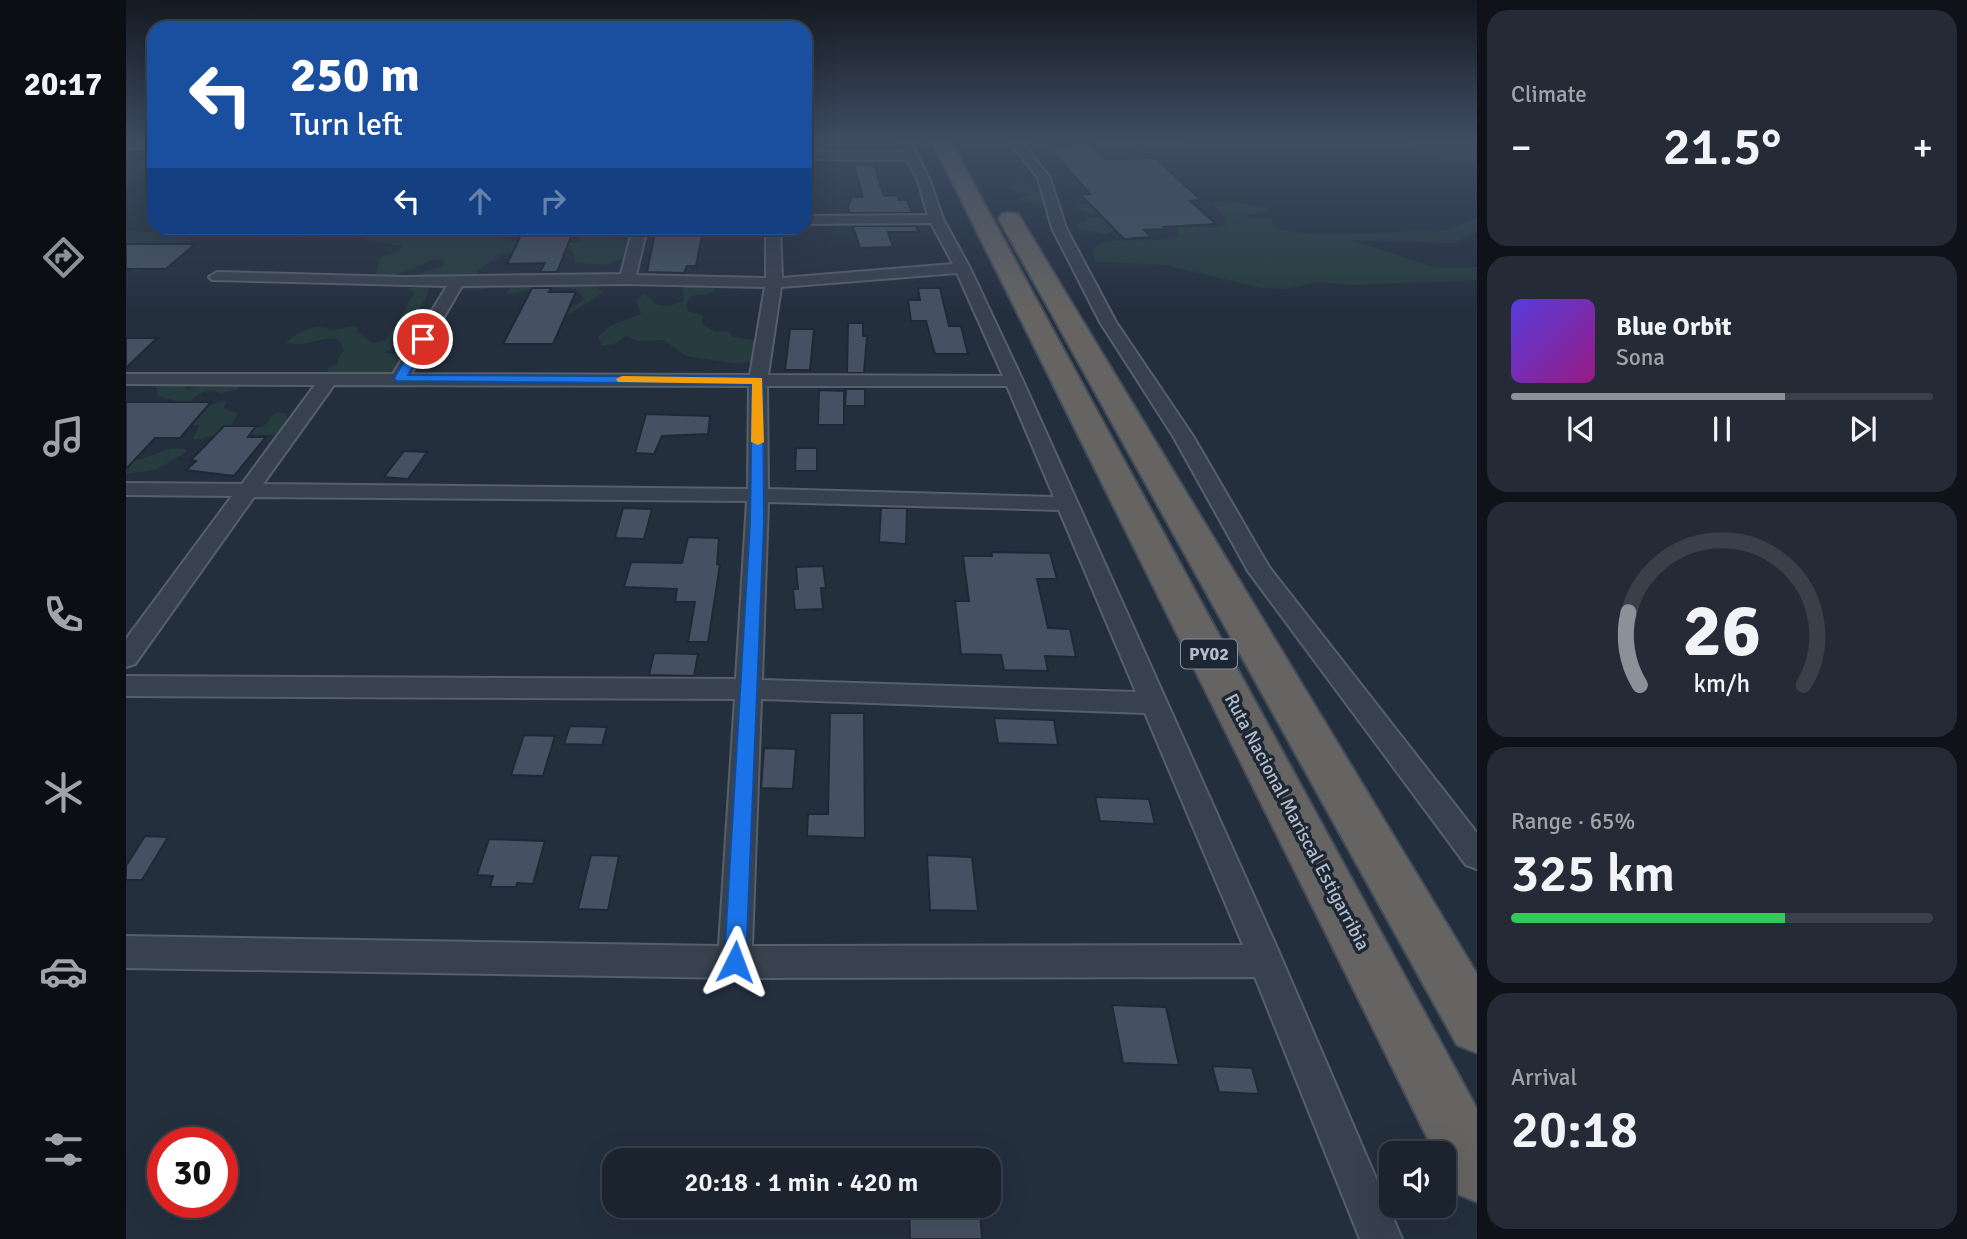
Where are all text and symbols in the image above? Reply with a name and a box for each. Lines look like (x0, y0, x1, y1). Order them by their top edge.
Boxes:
text: 250 m (290, 45, 420, 105)
icon: left (175, 49, 266, 140)
text: 20:17 (24, 65, 102, 104)
text: Climate (1511, 80, 1587, 109)
text: Turn left (290, 105, 403, 144)
text: 21.5° (1663, 115, 1781, 179)
text: − (1511, 124, 1532, 171)
text: + (1912, 124, 1933, 171)
icon: left (388, 182, 426, 220)
icon: ahead (461, 182, 499, 220)
icon: right (534, 182, 572, 220)
icon: directions (39, 233, 88, 282)
pin (393, 309, 453, 369)
text: Blue Orbit (1616, 311, 1732, 343)
icon: arrive (404, 320, 442, 358)
text: Sona (1616, 343, 1665, 372)
icon: previous (1562, 410, 1600, 448)
icon: pause (1703, 410, 1741, 448)
icon: next (1844, 410, 1882, 448)
icon: music (39, 412, 88, 461)
text: 26 (1683, 588, 1761, 677)
icon: phone (39, 590, 88, 639)
road number: PY02 (1181, 640, 1237, 668)
text: km/h (1694, 668, 1750, 699)
street label: Ruta Nacional Mariscal Estigarribia (1219, 690, 1375, 954)
icon: climate (39, 768, 88, 817)
text: Range · 65% (1511, 807, 1635, 836)
text: 325 km (1511, 842, 1675, 906)
position arrow (698, 925, 772, 999)
icon: car (39, 947, 88, 996)
text: Arrival (1511, 1063, 1577, 1092)
text: 20:18 (1511, 1098, 1638, 1162)
icon: filters (39, 1125, 88, 1174)
speed limit sign: 30 (147, 1127, 238, 1218)
map controls (1379, 1141, 1456, 1218)
button: sound (1379, 1141, 1456, 1218)
text: 20:18 · 1 min · 420 m (685, 1167, 918, 1199)

